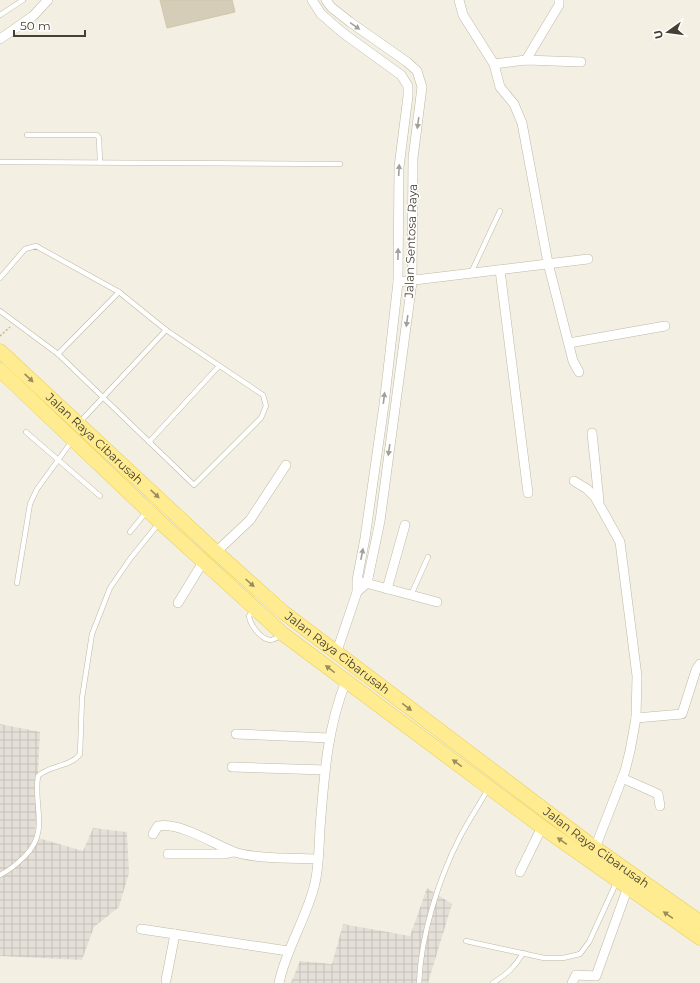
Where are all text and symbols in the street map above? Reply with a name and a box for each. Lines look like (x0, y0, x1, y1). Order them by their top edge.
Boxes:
scale bar (14, 12, 85, 38)
north arrow (648, 12, 688, 52)
text: 50 m (20, 18, 51, 33)
one-way arrow (350, 22, 361, 30)
text: U (650, 29, 666, 40)
one-way arrow (415, 117, 421, 129)
one-way arrow (396, 164, 403, 176)
street label: Jalan Sentosa Raya (401, 184, 420, 299)
one-way arrow (395, 247, 401, 260)
one-way arrow (404, 315, 410, 327)
one-way arrow (24, 373, 34, 383)
street label: Jalan Raya Cibarusah (42, 389, 147, 487)
one-way arrow (381, 392, 388, 404)
one-way arrow (386, 444, 392, 456)
one-way arrow (150, 490, 160, 499)
one-way arrow (359, 548, 365, 560)
one-way arrow (245, 578, 256, 587)
street label: Jalan Raya Cibarusah (281, 608, 393, 697)
one-way arrow (325, 665, 336, 674)
one-way arrow (402, 703, 412, 711)
one-way arrow (452, 759, 463, 767)
street label: Jalan Raya Cibarusah (540, 803, 652, 891)
one-way arrow (556, 837, 567, 845)
one-way arrow (663, 911, 673, 919)

